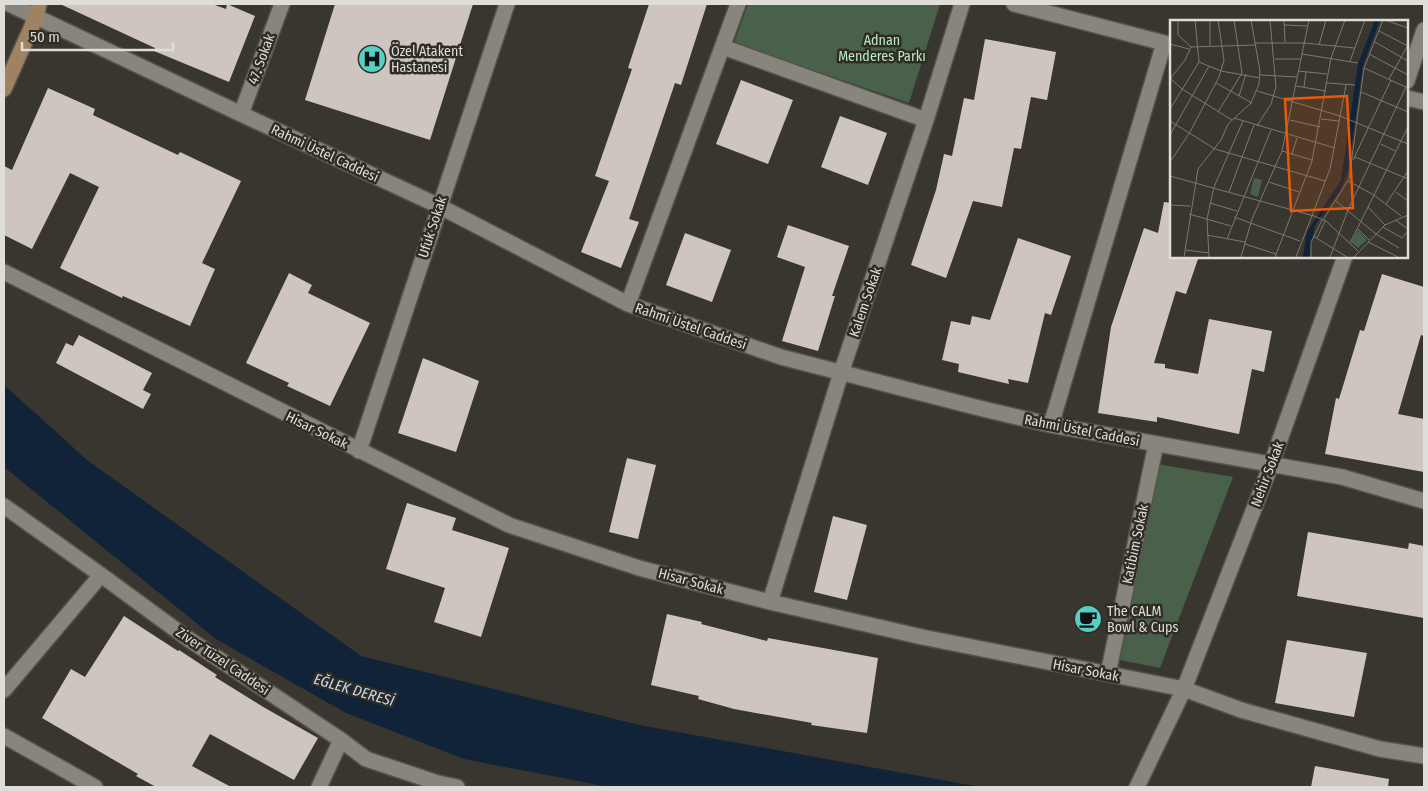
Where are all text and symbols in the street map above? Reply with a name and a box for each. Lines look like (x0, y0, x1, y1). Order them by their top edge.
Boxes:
scale bar (22, 20, 174, 52)
inset map (1170, 20, 1408, 258)
text: 50 m (30, 28, 60, 46)
street label: 47. Sokak (245, 31, 279, 87)
park label: Adnan Menderes Parkı (838, 32, 926, 65)
place label: Özel Atakent Hastanesi (391, 42, 463, 76)
hospital icon: Özel Atakent Hastanesi (357, 44, 387, 74)
street label: Rahmi Üstel Caddesi (268, 120, 382, 186)
street label: Ufuk Sokak (415, 194, 451, 260)
street label: Kalem Sokak (846, 265, 885, 339)
street label: Rahmi Üstel Caddesi (633, 298, 749, 354)
street label: Hisar Sokak (283, 408, 351, 453)
street label: Rahmi Üstel Caddesi (1023, 410, 1141, 450)
street label: Nehir Sokak (1247, 439, 1288, 509)
street label: Katibim Sokak (1119, 502, 1152, 586)
street label: Hisar Sokak (656, 565, 726, 598)
place label: The CALM Bowl & Cups (1107, 603, 1178, 636)
cafe icon: The CALM Bowl & Cups (1073, 604, 1103, 634)
street label: Ziver Tüzel Caddesi (173, 624, 273, 699)
street label: Hisar Sokak (1051, 656, 1121, 685)
water label: EĞLEK DERESİ (312, 670, 397, 710)

